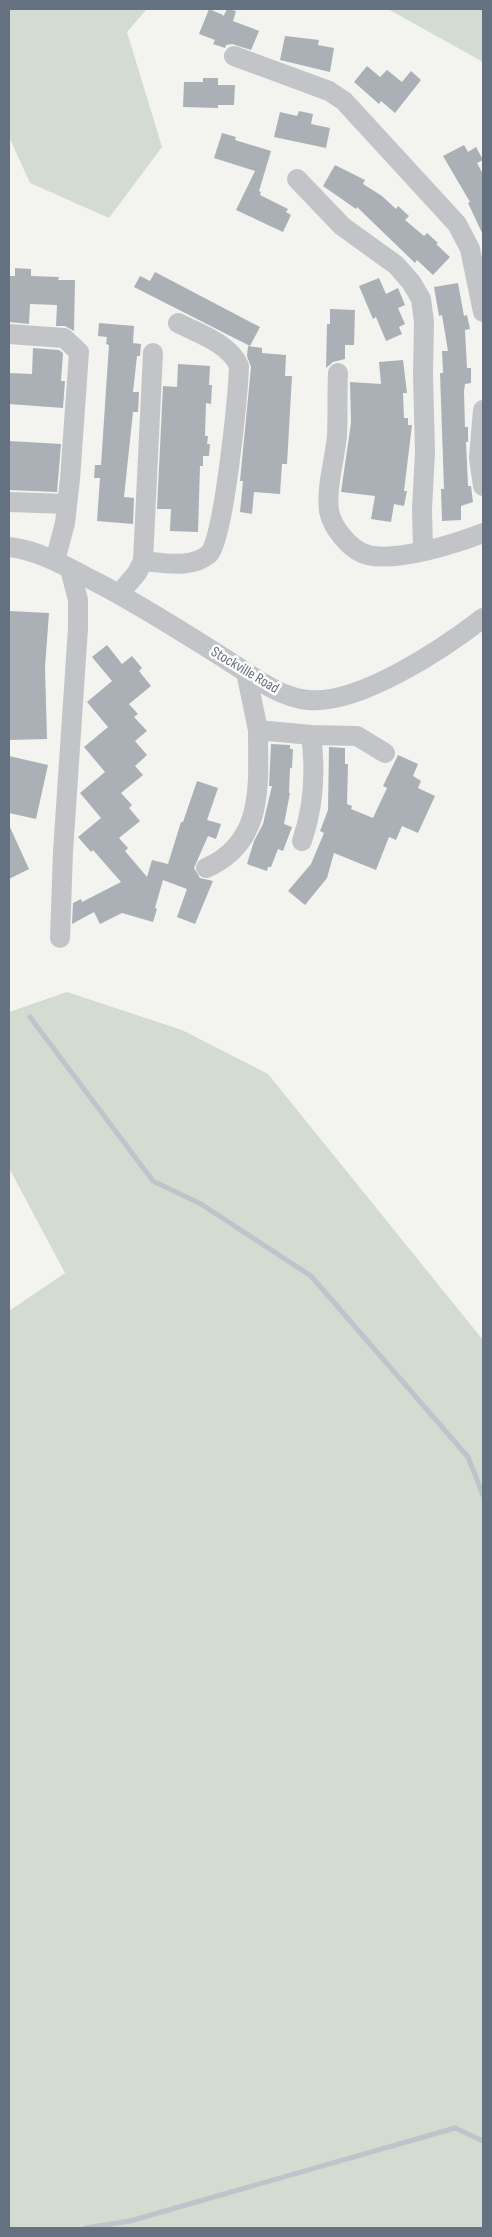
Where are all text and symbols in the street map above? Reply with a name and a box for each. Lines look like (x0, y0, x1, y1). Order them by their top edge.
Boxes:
street label: Stockville Road (207, 642, 283, 698)

